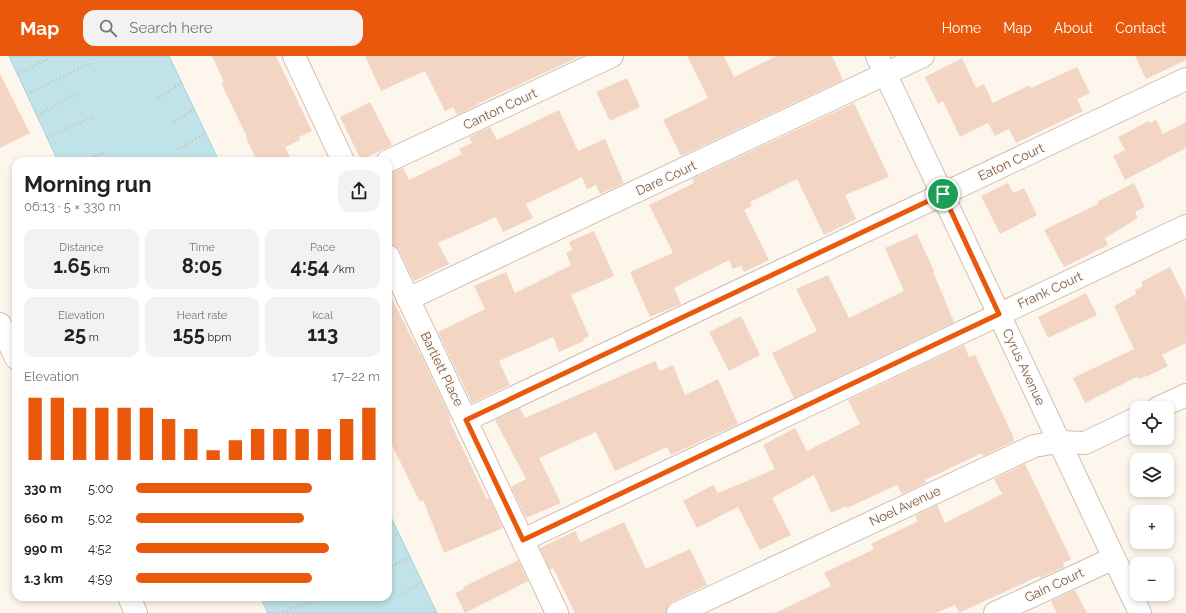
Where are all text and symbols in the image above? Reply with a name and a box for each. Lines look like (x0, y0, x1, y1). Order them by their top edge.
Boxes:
search box (83, 10, 363, 46)
text: Map (20, 17, 59, 39)
icon: search (97, 17, 119, 39)
text: Search here (129, 19, 213, 37)
text: Home (942, 20, 981, 36)
text: Map (1003, 20, 1032, 36)
text: About (1054, 20, 1093, 36)
text: Contact (1115, 20, 1166, 36)
street label: Canton Court (461, 85, 540, 133)
street label: Eaton Court (976, 140, 1047, 184)
street label: Dare Court (633, 157, 699, 199)
button: share (338, 170, 380, 212)
text: Morning run (24, 171, 152, 197)
pin (926, 177, 960, 211)
icon: arrive (932, 183, 954, 205)
text: 06:13 · 5 × 330 m (24, 199, 121, 214)
text: Distance (59, 241, 103, 254)
text: Time (189, 241, 215, 254)
text: Pace (310, 241, 335, 254)
text: 1.65 (53, 254, 91, 278)
text: 8:05 (182, 254, 222, 278)
text: 4:54 (291, 254, 329, 278)
text: km (91, 263, 110, 276)
text: /km (329, 263, 355, 276)
street label: Frank Court (1015, 268, 1085, 312)
text: Elevation (58, 309, 105, 322)
text: Heart rate (177, 309, 227, 322)
text: kcal (312, 309, 333, 322)
text: 25 (64, 322, 86, 346)
text: 155 (173, 322, 205, 346)
text: 113 (307, 322, 338, 346)
street label: Cyrus Avenue (1000, 326, 1049, 408)
street label: Bartlett Place (417, 329, 467, 409)
text: m (86, 331, 99, 344)
text: bpm (205, 331, 231, 344)
text: Elevation (24, 369, 79, 384)
text: 17–22 m (332, 369, 380, 384)
map controls (1130, 401, 1174, 601)
button: locate (1130, 401, 1174, 445)
button: layers (1130, 453, 1174, 497)
text: 330 m (24, 481, 62, 496)
text: 5:00 (88, 481, 113, 496)
street label: Noel Avenue (867, 483, 943, 529)
button: + (1130, 505, 1174, 549)
text: 660 m (24, 511, 63, 526)
text: 5:02 (88, 511, 112, 526)
text: 990 m (24, 541, 63, 556)
text: 4:52 (88, 541, 111, 556)
button: − (1130, 557, 1174, 601)
street label: Gain Court (1022, 565, 1086, 605)
text: 1.3 km (24, 571, 63, 586)
text: 4:59 (88, 571, 112, 586)

